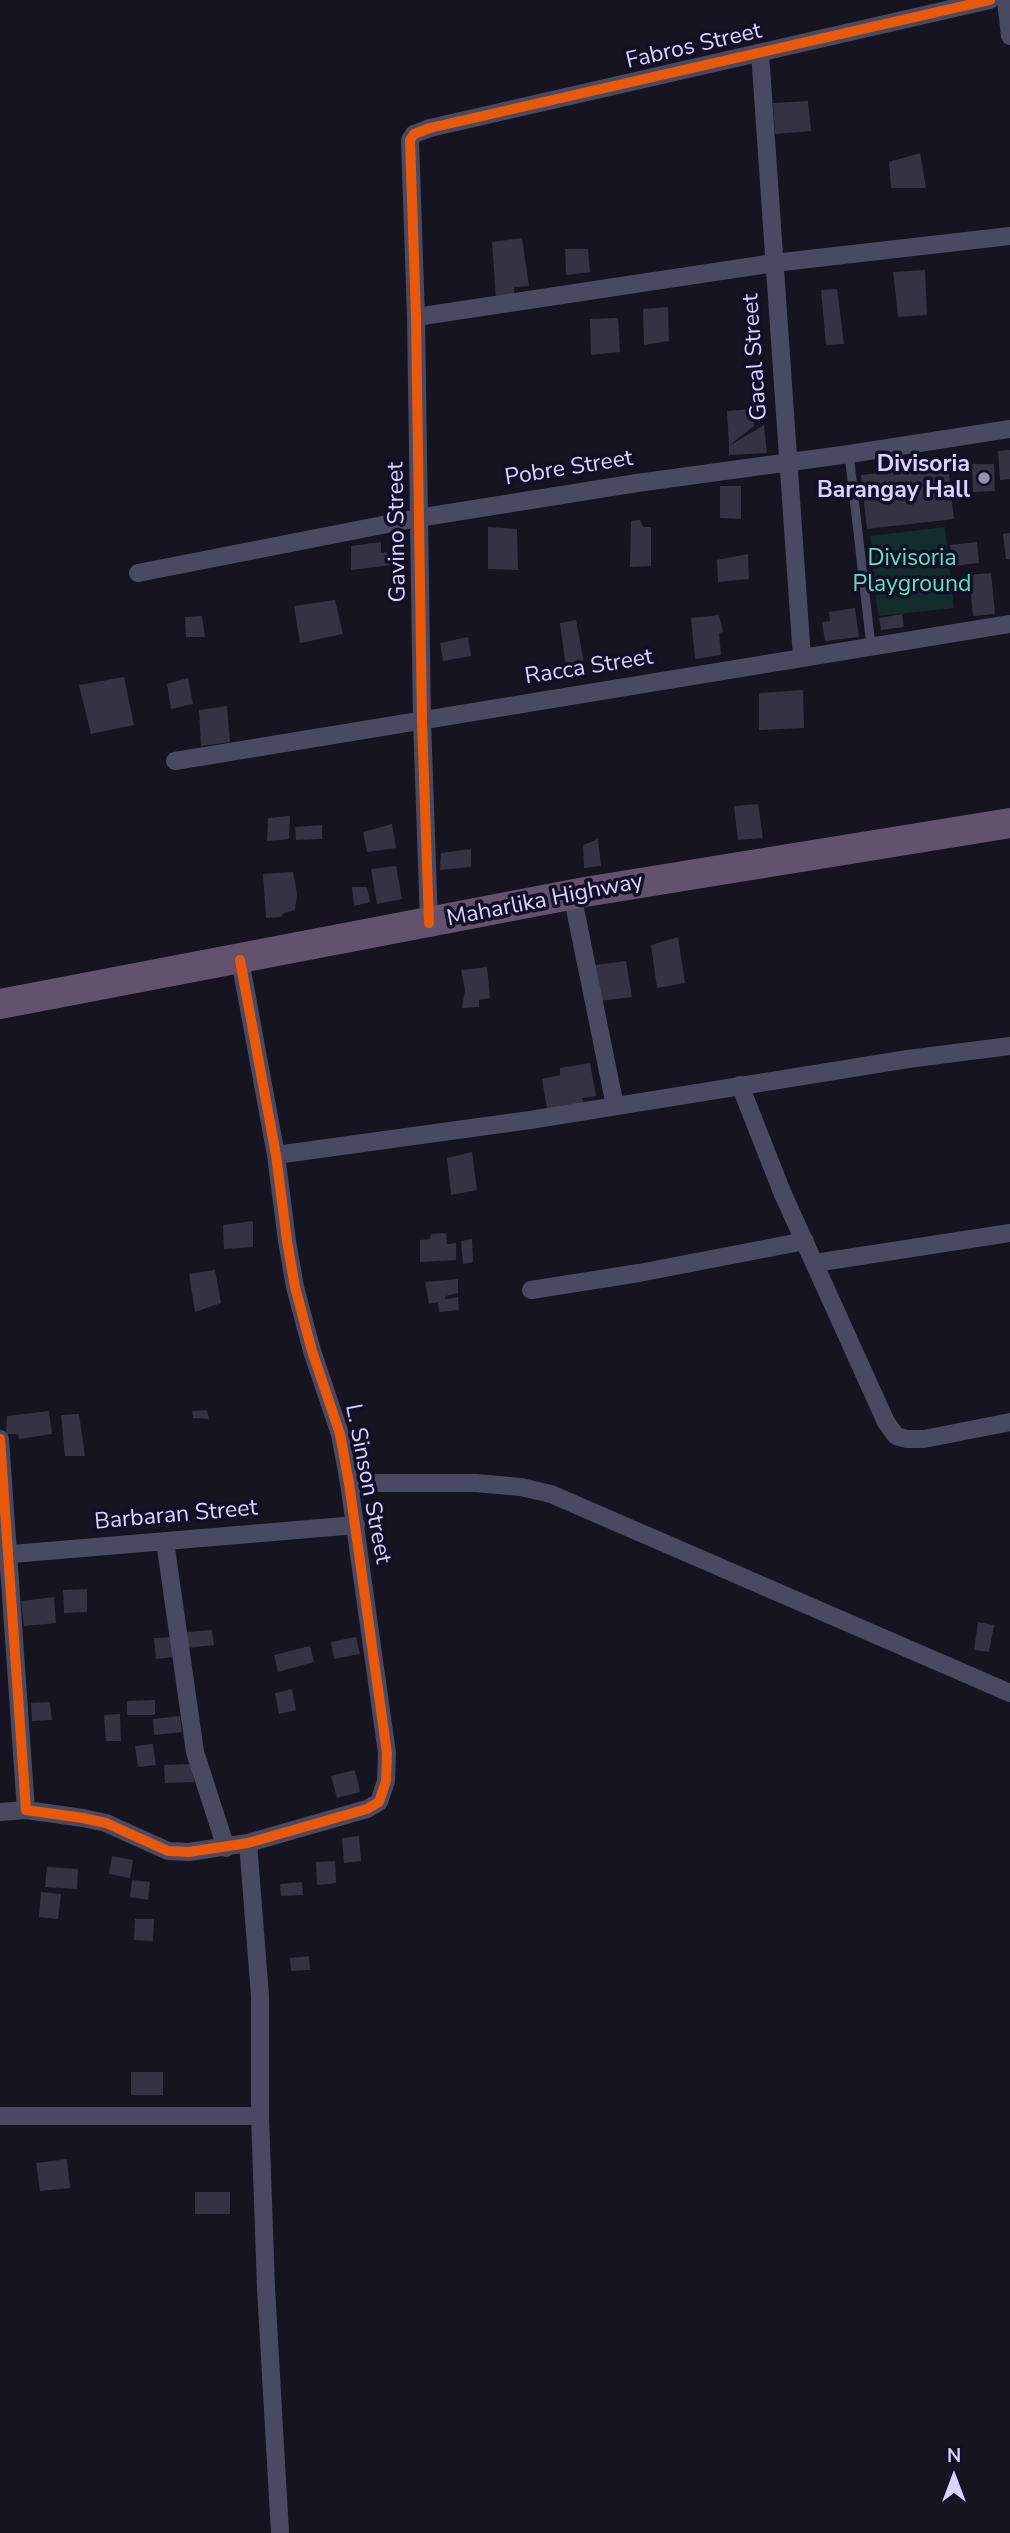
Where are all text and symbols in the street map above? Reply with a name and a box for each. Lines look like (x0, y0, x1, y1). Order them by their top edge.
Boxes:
street label: Fabros Street (623, 18, 765, 76)
street label: Gacal Street (738, 293, 774, 421)
street label: Pobre Street (503, 445, 635, 493)
place label: Divisoria Barangay Hall (817, 451, 970, 505)
street label: Gavino Street (383, 462, 413, 602)
marker: Divisoria Barangay Hall (976, 470, 992, 486)
park label: Divisoria Playground (853, 545, 971, 599)
street label: Racca Street (523, 644, 655, 692)
street label: Maharlika Highway (445, 868, 645, 934)
street label: L. Sinson Street (338, 1402, 396, 1566)
street label: Barbaran Street (93, 1495, 259, 1537)
north arrow (919, 2442, 989, 2512)
text: N (947, 2443, 961, 2469)

